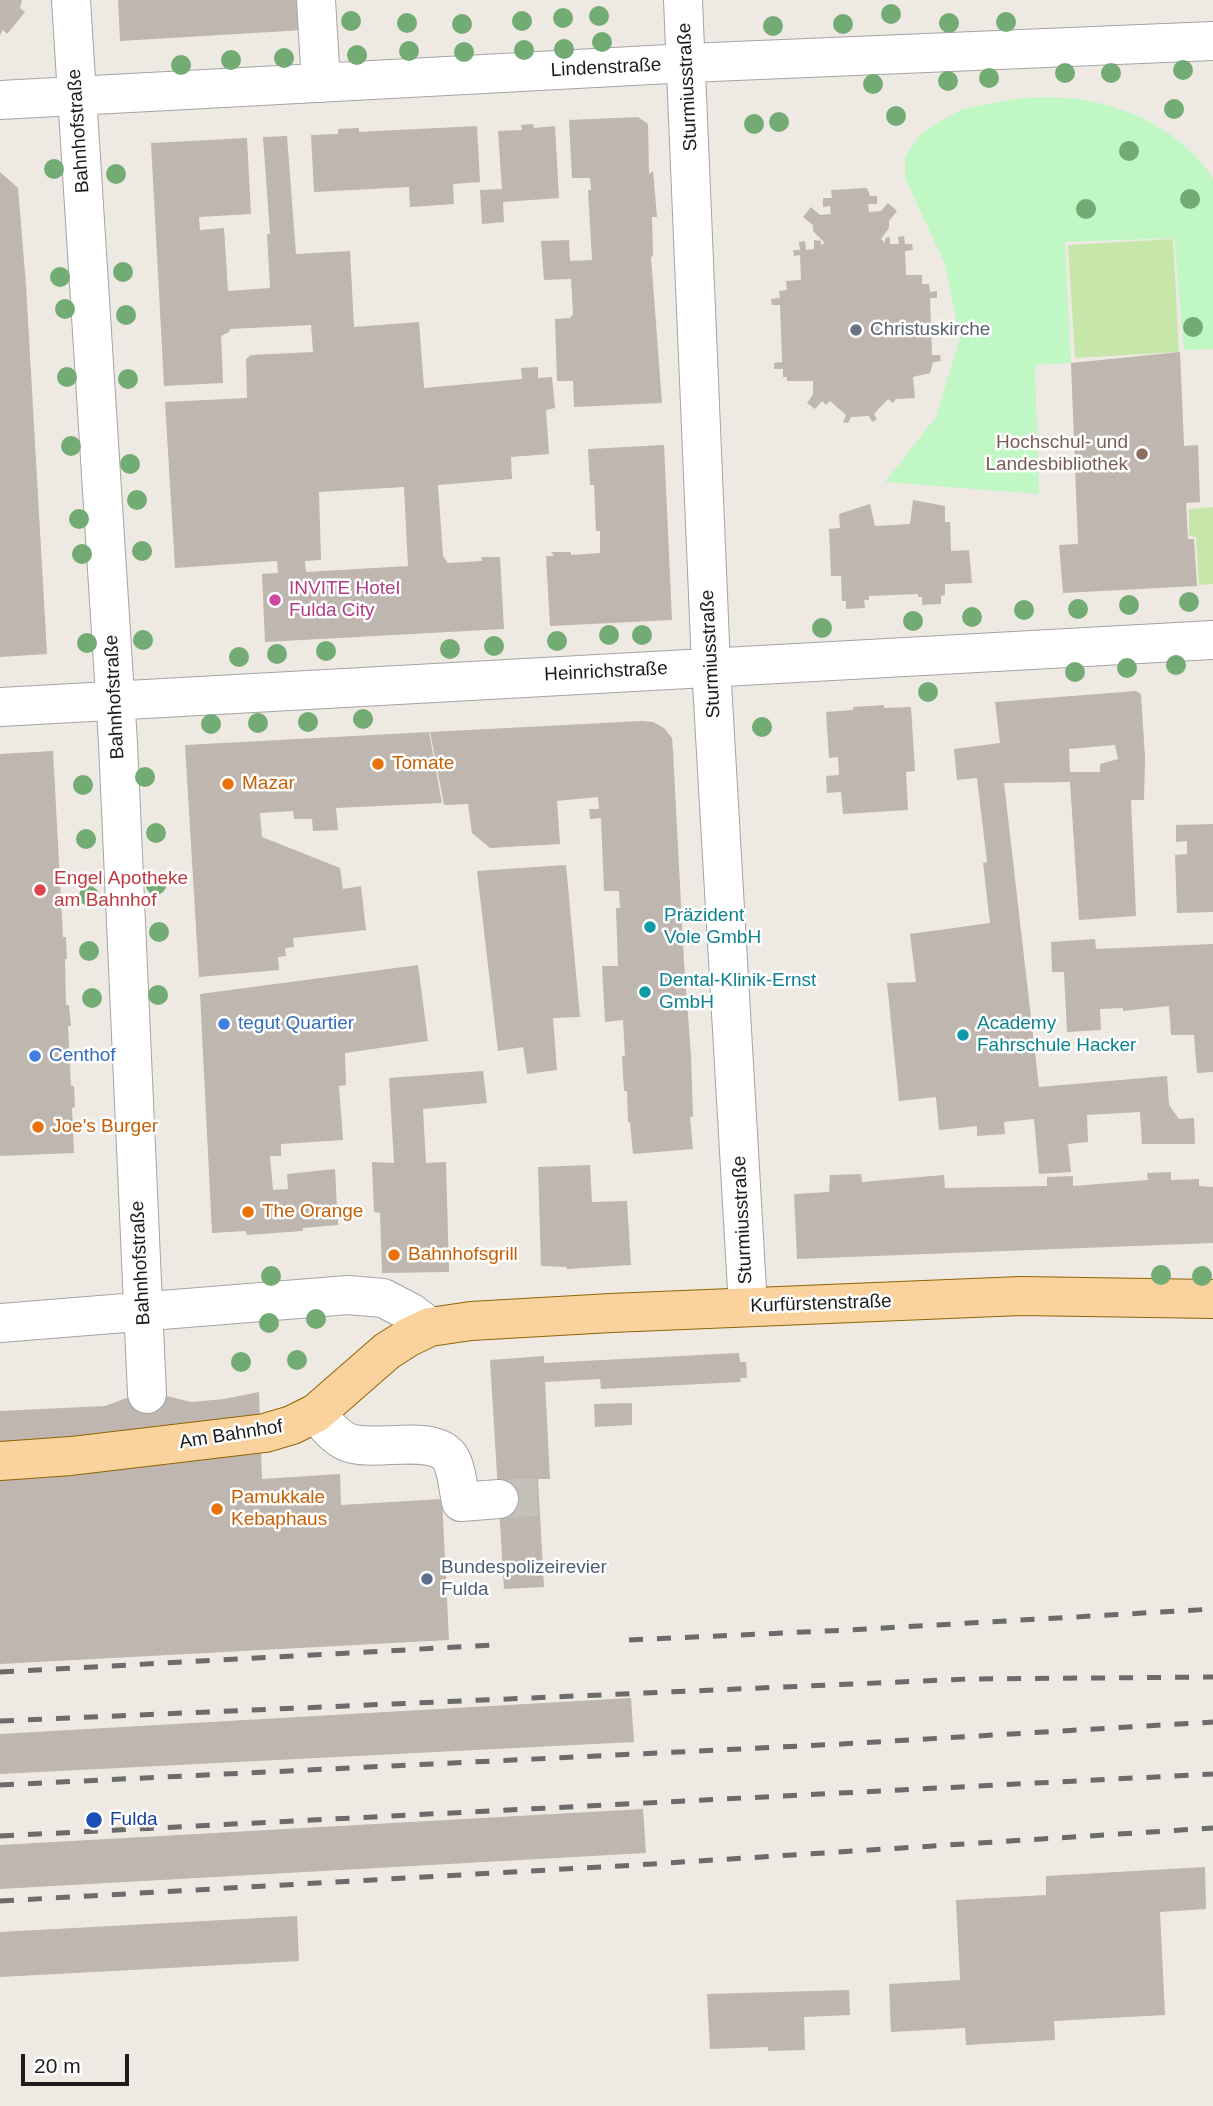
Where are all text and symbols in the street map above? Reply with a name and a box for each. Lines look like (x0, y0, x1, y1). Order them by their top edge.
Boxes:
street label: Sturmiusstraße (673, 22, 703, 152)
street label: Lindenstraße (550, 54, 662, 82)
street label: Bahnhofstraße (63, 68, 95, 194)
place label: Christuskirche (870, 319, 990, 341)
marker: Christuskirche (848, 322, 864, 338)
place label: Hochschul- und Landesbibliothek (985, 432, 1128, 476)
marker: Hochschul- und Landesbibliothek (1134, 446, 1150, 462)
place label: INVITE Hotel Fulda City (289, 578, 400, 622)
street label: Sturmiusstraße (696, 589, 726, 719)
marker: INVITE Hotel Fulda City (267, 592, 283, 608)
street label: Bahnhofstraße (100, 634, 130, 760)
street label: Heinrichstraße (544, 657, 668, 687)
place label: Tomate (392, 753, 454, 775)
marker: Tomate (370, 756, 386, 772)
place label: Mazar (242, 773, 295, 795)
marker: Mazar (220, 776, 236, 792)
place label: Engel Apotheke am Bahnhof (54, 868, 188, 912)
marker: Engel Apotheke am Bahnhof (32, 882, 48, 898)
place label: Präzident Vole GmbH (664, 905, 761, 949)
marker: Präzident Vole GmbH (642, 919, 658, 935)
place label: Dental-Klinik-Ernst GmbH (659, 970, 816, 1014)
marker: Dental-Klinik-Ernst GmbH (637, 984, 653, 1000)
place label: tegut Quartier (238, 1013, 354, 1035)
place label: Academy Fahrschule Hacker (977, 1013, 1136, 1057)
marker: tegut Quartier (216, 1016, 232, 1032)
marker: Academy Fahrschule Hacker (955, 1027, 971, 1043)
place label: Centhof (49, 1045, 116, 1067)
marker: Centhof (27, 1048, 43, 1064)
place label: Joe's Burger (52, 1116, 158, 1138)
marker: Joe's Burger (30, 1119, 46, 1135)
street label: Sturmiusstraße (728, 1155, 758, 1285)
street label: Bahnhofstraße (126, 1200, 156, 1326)
place label: The Orange (262, 1201, 363, 1223)
marker: The Orange (240, 1204, 256, 1220)
place label: Bahnhofsgrill (408, 1244, 518, 1266)
marker: Bahnhofsgrill (386, 1247, 402, 1263)
street label: Kurfürstenstraße (750, 1290, 892, 1318)
street label: Am Bahnhof (178, 1416, 284, 1454)
place label: Pamukkale Kebaphaus (231, 1487, 327, 1531)
marker: Pamukkale Kebaphaus (209, 1501, 225, 1517)
place label: Bundespolizeirevier Fulda (441, 1557, 607, 1601)
marker: Bundespolizeirevier Fulda (419, 1571, 435, 1587)
place label: Fulda (110, 1809, 158, 1831)
marker: Fulda (84, 1810, 104, 1830)
scale bar (24, 2039, 133, 2084)
text: 20 m (34, 2054, 81, 2077)

